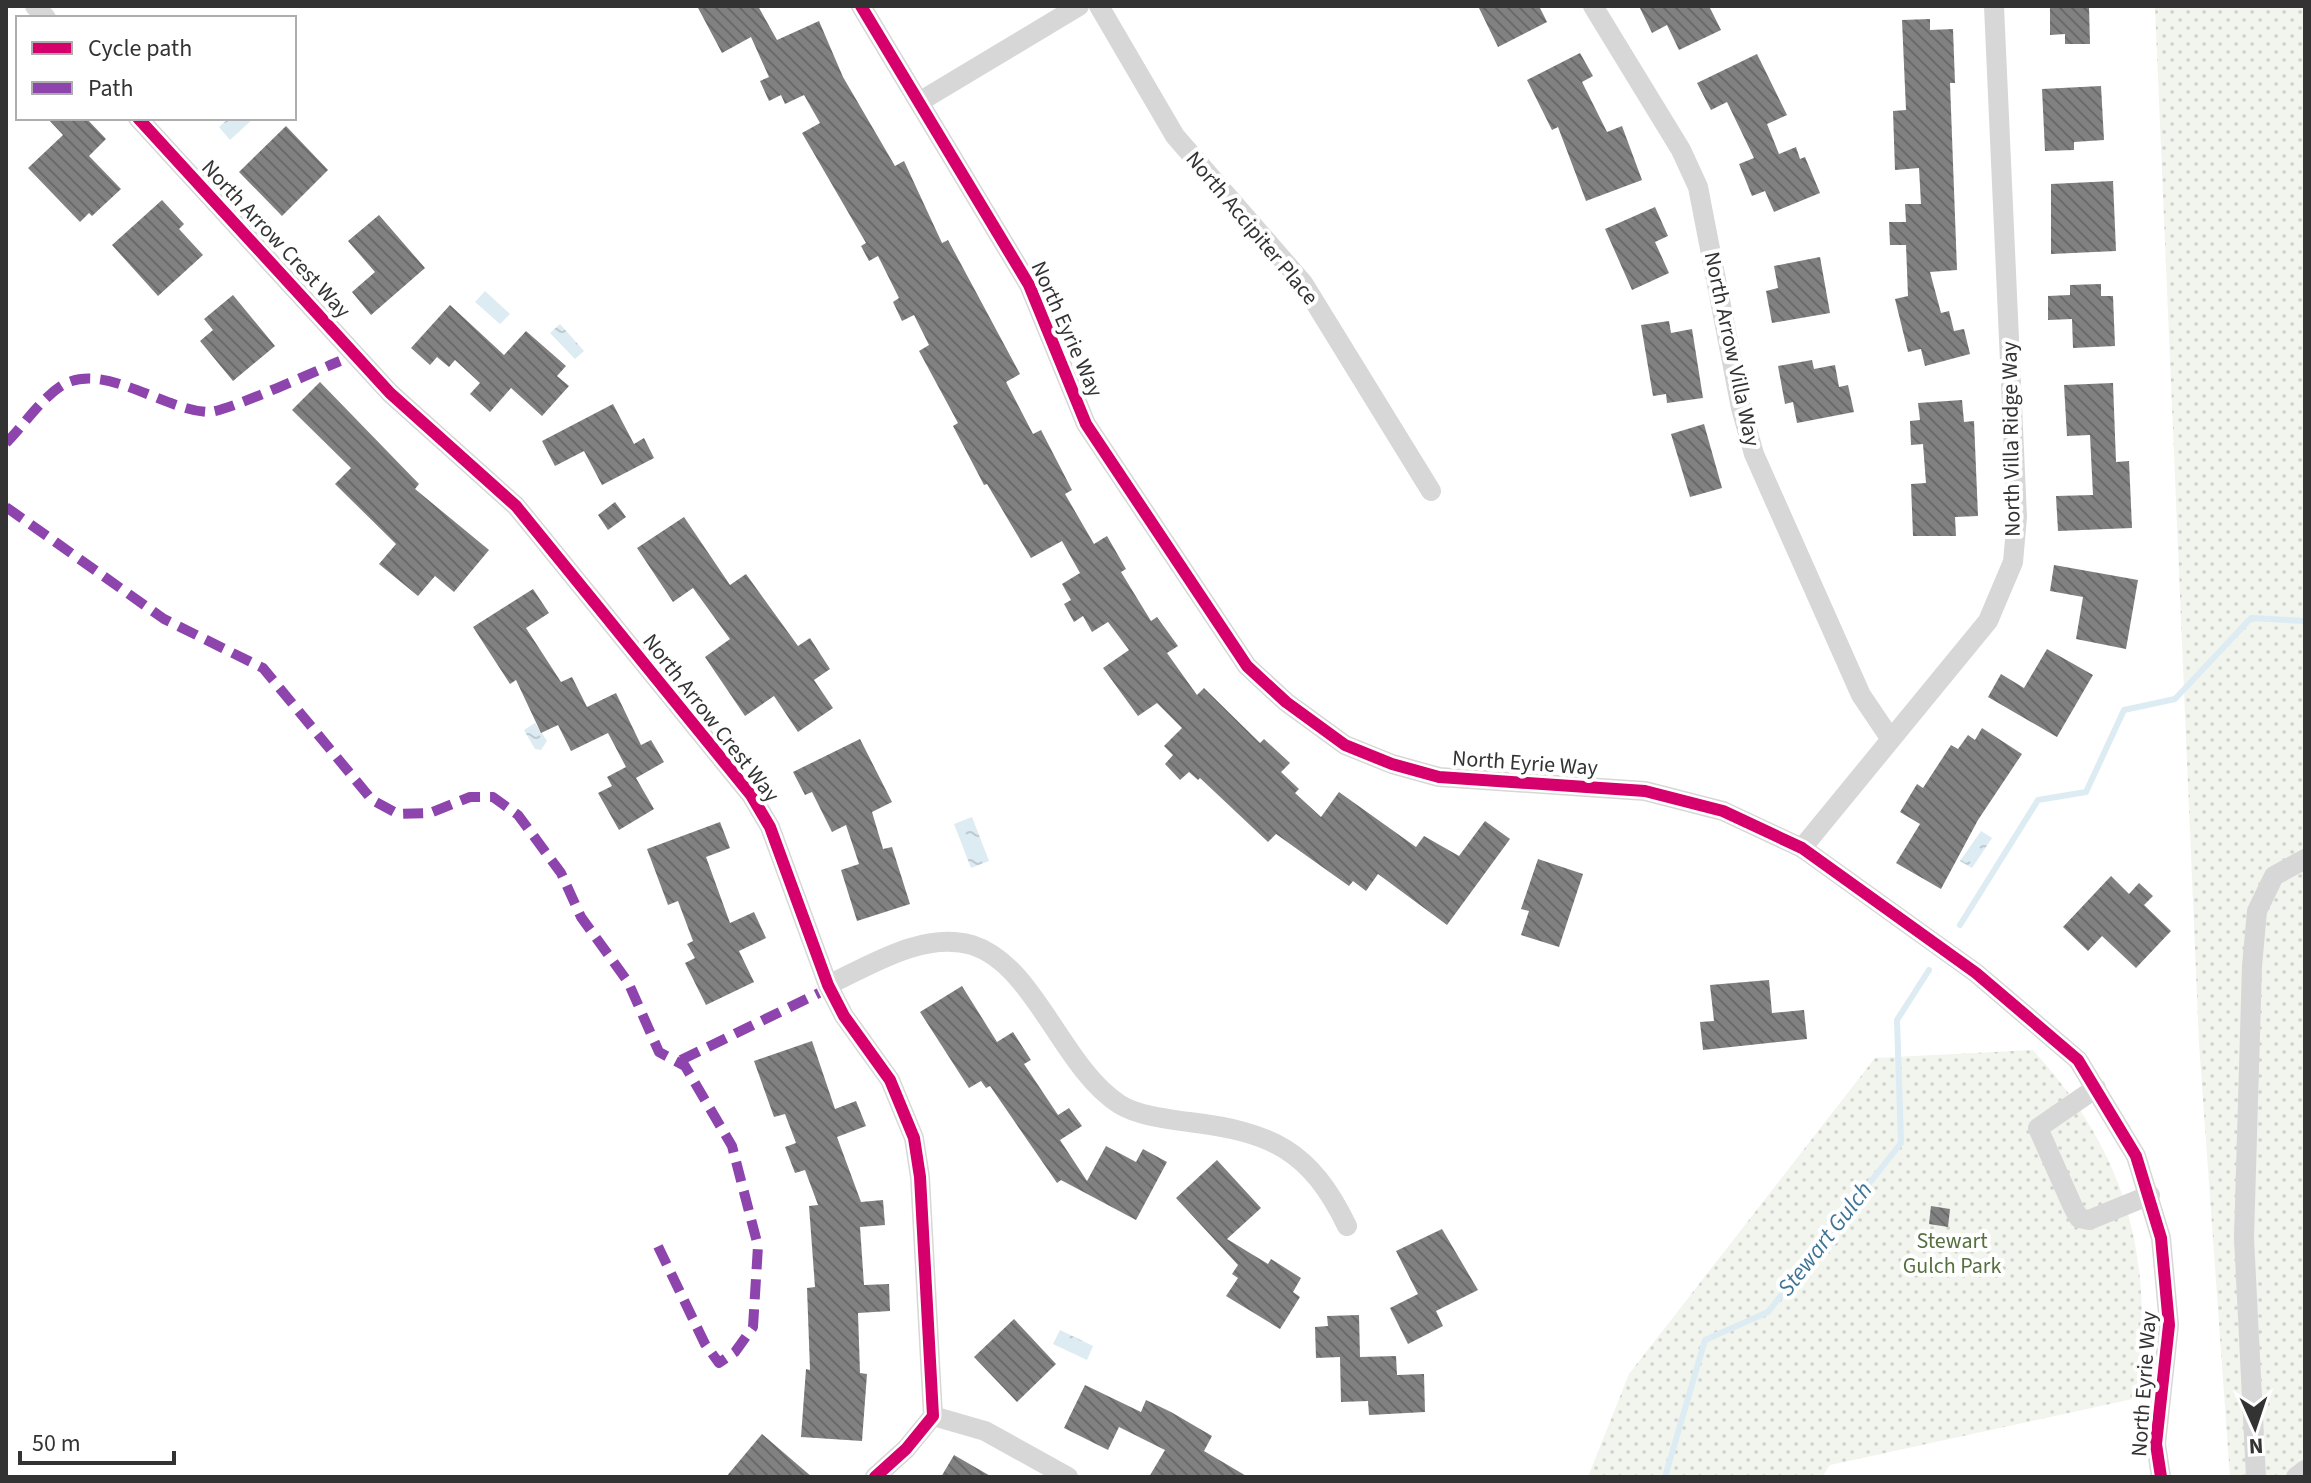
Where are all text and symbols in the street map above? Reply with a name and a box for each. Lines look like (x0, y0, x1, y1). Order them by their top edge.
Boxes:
legend (16, 16, 296, 120)
text: Cycle path (88, 31, 192, 66)
text: Path (88, 71, 134, 106)
street label: North Accipiter Place (1178, 144, 1326, 312)
street label: North Arrow Crest Way (194, 153, 359, 326)
street label: North Arrow Villa Way (1696, 249, 1768, 450)
street label: North Eyrie Way (1023, 256, 1112, 403)
street label: North Villa Ridge Way (1993, 340, 2029, 537)
street label: North Arrow Crest Way (635, 627, 788, 810)
street label: North Eyrie Way (1451, 742, 1600, 784)
water label: Stewart Gulch (1769, 1174, 1881, 1304)
park label: Stewart Gulch Park (1903, 1225, 2001, 1282)
street label: North Eyrie Way (2123, 1309, 2165, 1458)
north arrow (2215, 1387, 2295, 1467)
scale bar (20, 1415, 174, 1465)
text: 50 m (32, 1426, 81, 1461)
text: N (2248, 1430, 2264, 1462)

